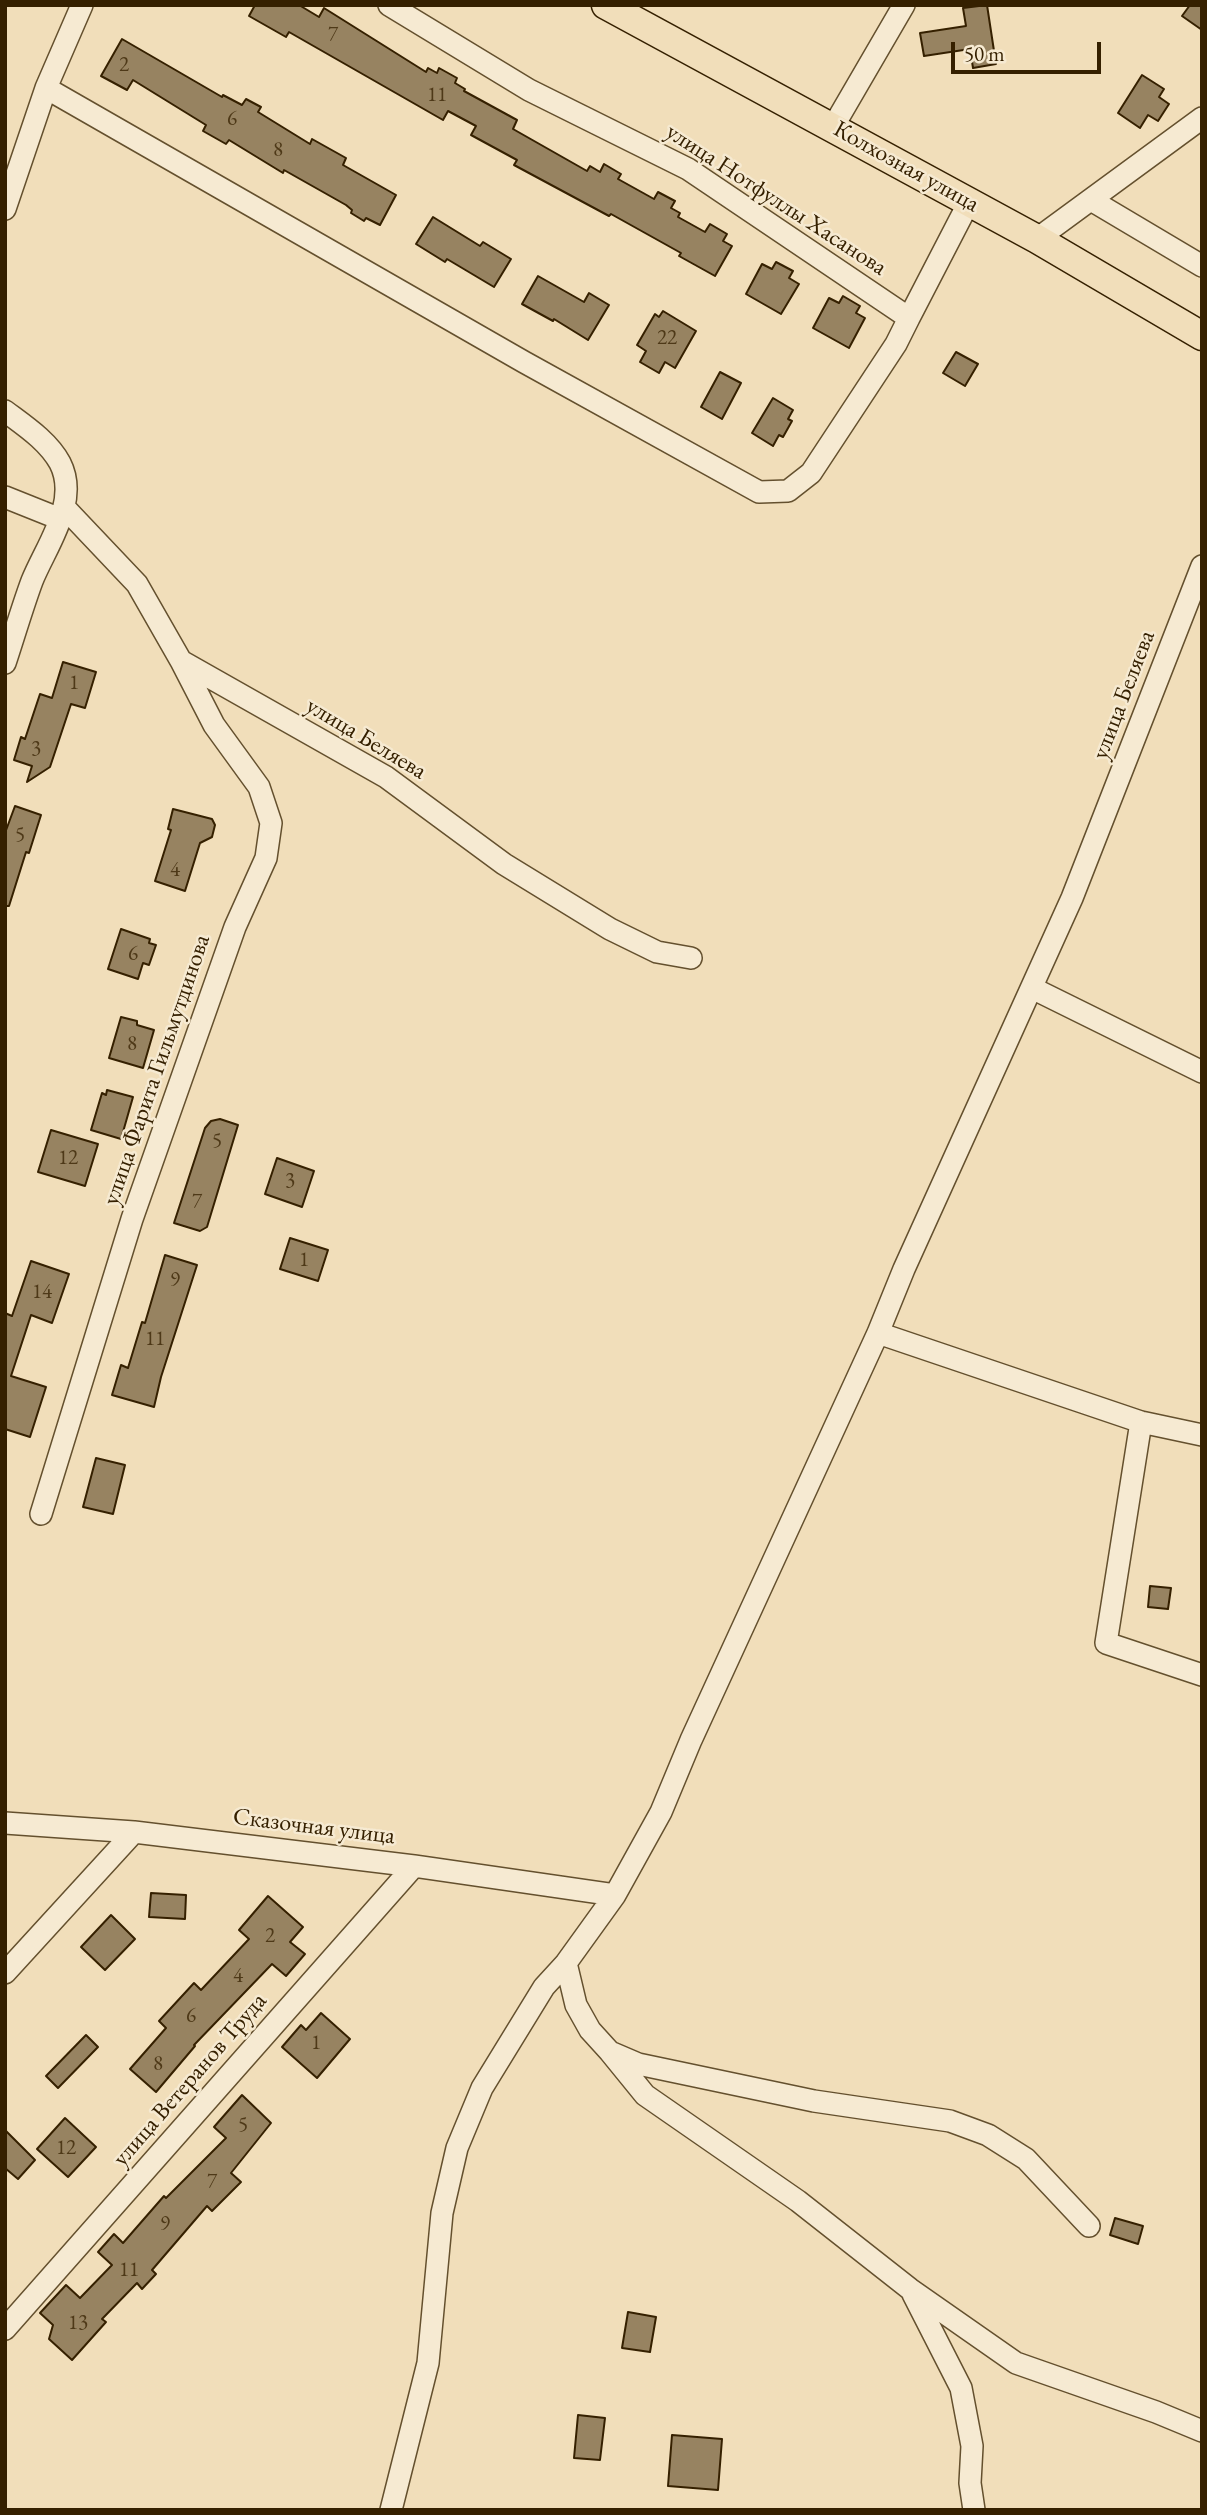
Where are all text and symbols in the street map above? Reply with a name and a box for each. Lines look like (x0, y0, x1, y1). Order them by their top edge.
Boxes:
house number: 7 (328, 22, 338, 48)
scale bar (955, 28, 1106, 72)
text: 50 m (964, 40, 1005, 67)
house number: 2 (119, 52, 129, 78)
house number: 11 (427, 82, 447, 108)
house number: 6 (227, 106, 237, 132)
street label: Колхозная улица (828, 115, 984, 219)
street label: улица Нотфуллы Хасанова (660, 118, 892, 282)
house number: 8 (273, 137, 283, 163)
house number: 22 (657, 325, 677, 351)
street label: улица Беляева (1086, 627, 1162, 763)
house number: 1 (69, 670, 79, 696)
street label: улица Беляева (300, 692, 432, 786)
house number: 3 (31, 736, 41, 762)
house number: 5 (15, 822, 25, 848)
house number: 4 (170, 857, 180, 883)
street label: улица Фарита Гильмутдинова (97, 931, 217, 1209)
house number: 6 (128, 941, 138, 967)
house number: 8 (127, 1031, 137, 1057)
house number: 5 (212, 1128, 222, 1154)
house number: 12 (58, 1145, 78, 1171)
house number: 3 (285, 1168, 295, 1194)
house number: 7 (192, 1189, 202, 1215)
house number: 1 (299, 1247, 309, 1273)
house number: 9 (170, 1267, 180, 1293)
house number: 14 (32, 1279, 52, 1305)
house number: 11 (145, 1326, 165, 1352)
street label: Сказочная улица (231, 1803, 397, 1851)
house number: 2 (265, 1923, 275, 1949)
house number: 4 (233, 1963, 243, 1989)
street label: улица Ветеранов Труда (107, 1987, 273, 2173)
house number: 6 (186, 2003, 196, 2029)
house number: 1 (311, 2030, 321, 2056)
house number: 8 (153, 2051, 163, 2077)
house number: 5 (238, 2112, 248, 2138)
house number: 12 (56, 2135, 76, 2161)
house number: 7 (207, 2169, 217, 2195)
house number: 9 (160, 2211, 170, 2237)
house number: 11 (119, 2257, 139, 2283)
house number: 13 (68, 2310, 88, 2336)

